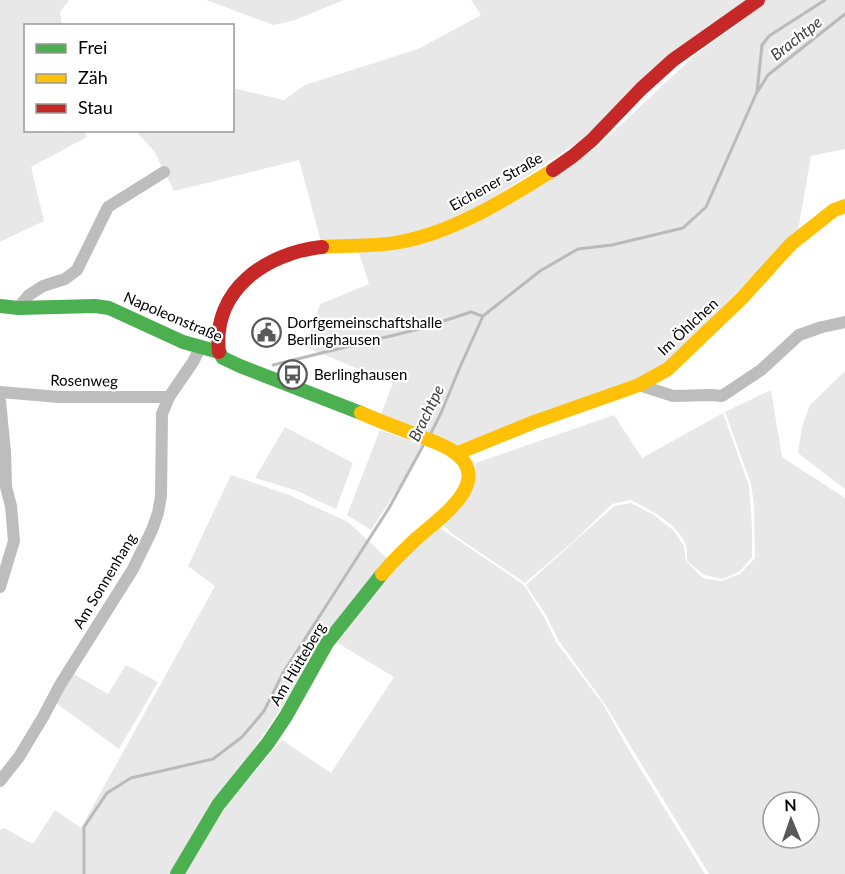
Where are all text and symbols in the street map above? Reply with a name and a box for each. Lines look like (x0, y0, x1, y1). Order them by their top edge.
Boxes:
water label: Brachtpe (766, 11, 825, 64)
legend (24, 24, 234, 132)
text: Frei (78, 36, 107, 58)
text: Zäh (78, 66, 108, 88)
text: Stau (78, 96, 113, 118)
street label: Eichener Straße (446, 148, 545, 214)
street label: Napoleonstraße (121, 287, 225, 345)
street label: Im Öhlchen (653, 294, 721, 359)
place label: Dorfgemeinschaftshalle Berlinghausen (287, 313, 442, 348)
public building icon: Dorfgemeinschaftshalle Berlinghausen (250, 316, 282, 348)
bus stop icon: Berlinghausen (277, 359, 309, 391)
place label: Berlinghausen (314, 365, 407, 383)
street label: Rosenweg (50, 370, 118, 390)
water label: Brachtpe (404, 381, 447, 444)
street label: Am Sonnenhang (69, 529, 140, 631)
street label: Am Hütteberg (265, 619, 329, 708)
north arrow (761, 790, 821, 850)
text: N (784, 795, 797, 814)

